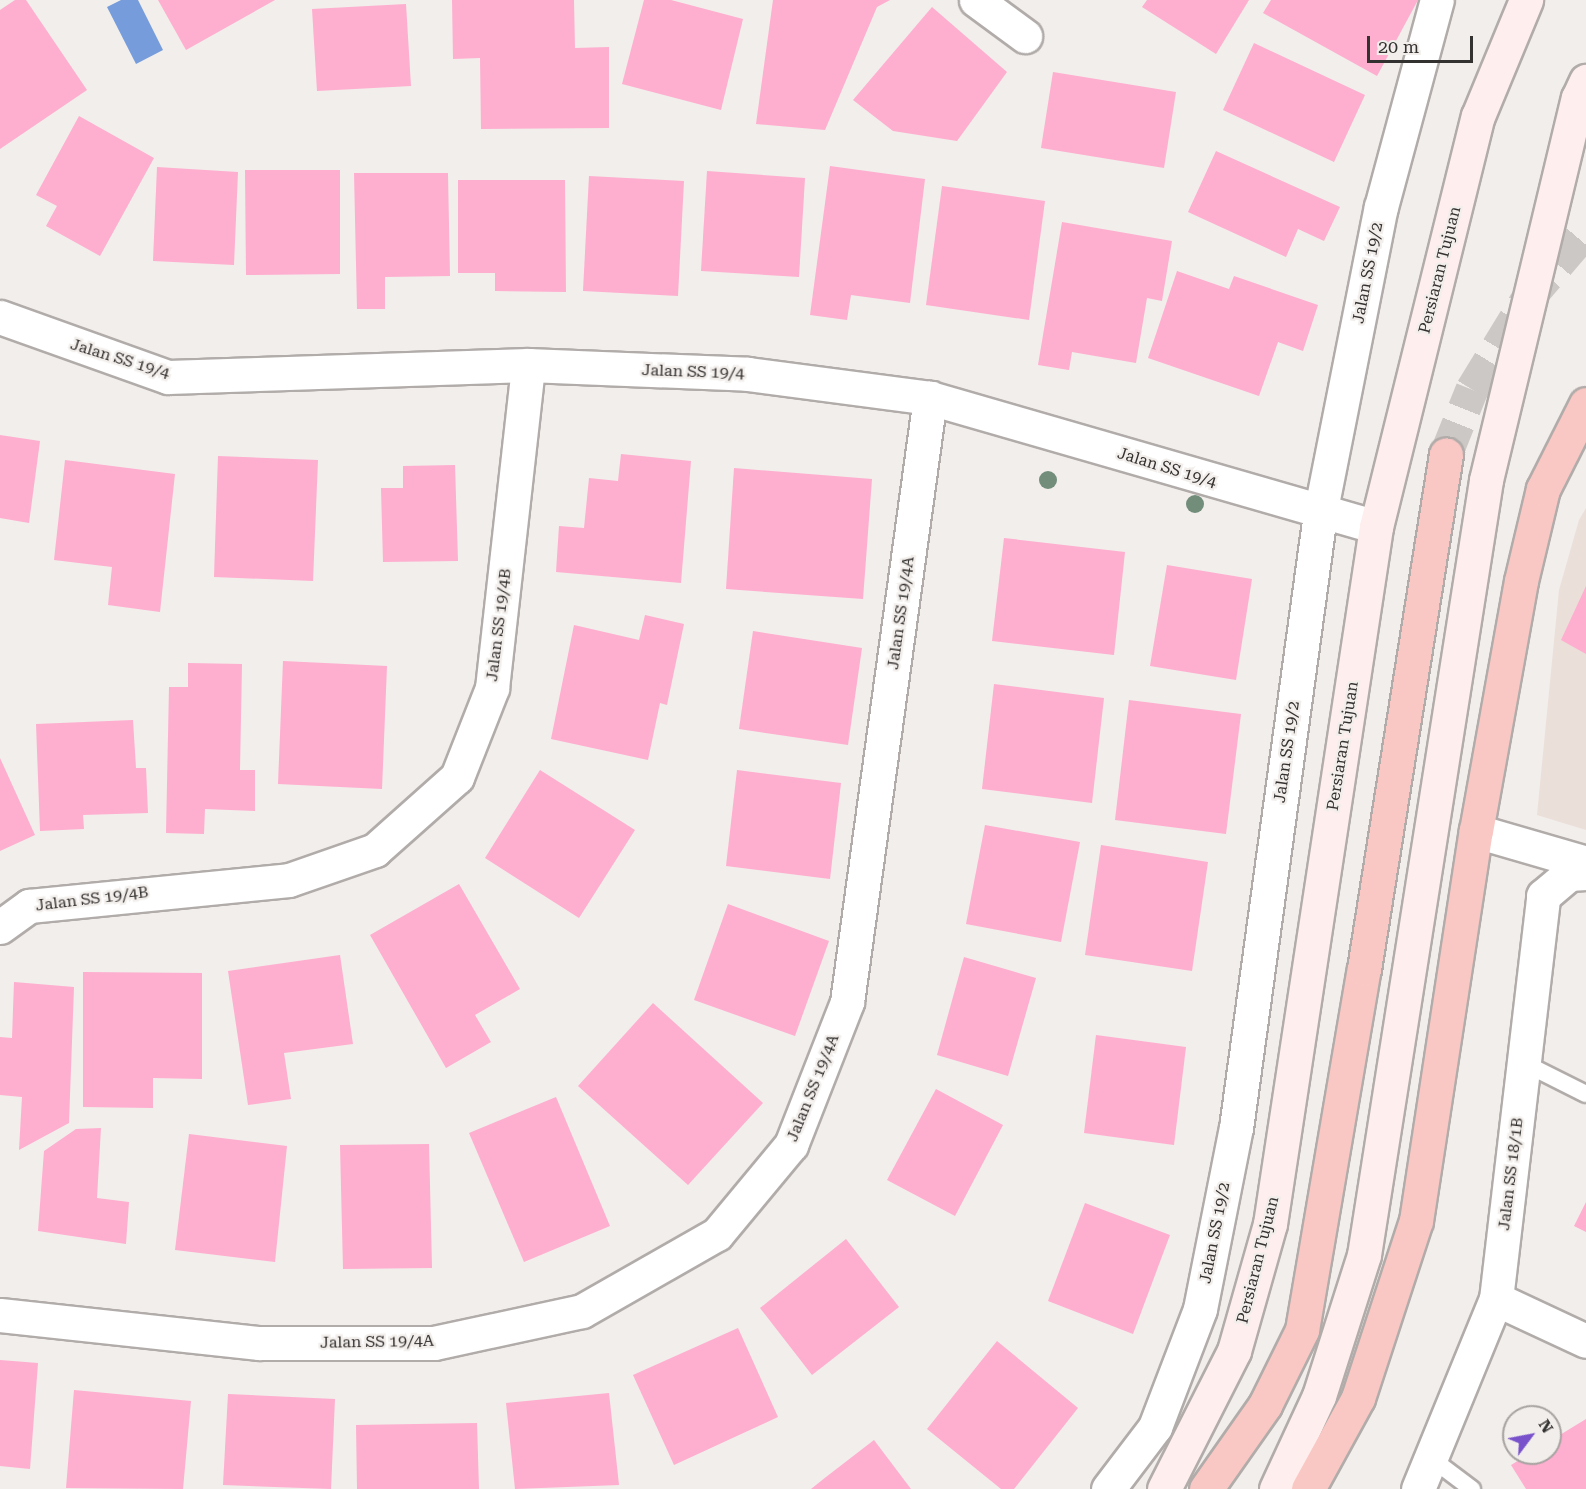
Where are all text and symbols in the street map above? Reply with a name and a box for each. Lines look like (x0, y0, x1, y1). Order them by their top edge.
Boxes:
scale bar (1370, 24, 1476, 62)
text: 20 m (1378, 36, 1419, 57)
street label: Persiaran Tujuan (1415, 204, 1465, 336)
street label: Jalan SS 19/2 (1349, 221, 1387, 325)
street label: Jalan SS 19/4 (68, 335, 172, 383)
street label: Jalan SS 19/4 (641, 361, 745, 383)
street label: Jalan SS 19/4 (1115, 444, 1219, 492)
street label: Jalan SS 19/4A (884, 555, 918, 671)
street label: Jalan SS 19/4B (483, 568, 515, 682)
street label: Persiaran Tujuan (1323, 680, 1363, 812)
street label: Jalan SS 19/2 (1270, 700, 1304, 804)
street label: Jalan SS 19/4B (35, 883, 149, 915)
street label: Jalan SS 19/4A (783, 1032, 843, 1144)
street label: Jalan SS 18/1B (1495, 1117, 1527, 1231)
street label: Jalan SS 19/2 (1196, 1181, 1234, 1285)
street label: Persiaran Tujuan (1233, 1194, 1283, 1326)
street label: Jalan SS 19/4A (320, 1331, 434, 1353)
north arrow (1502, 1405, 1562, 1465)
text: N (1535, 1416, 1557, 1437)

